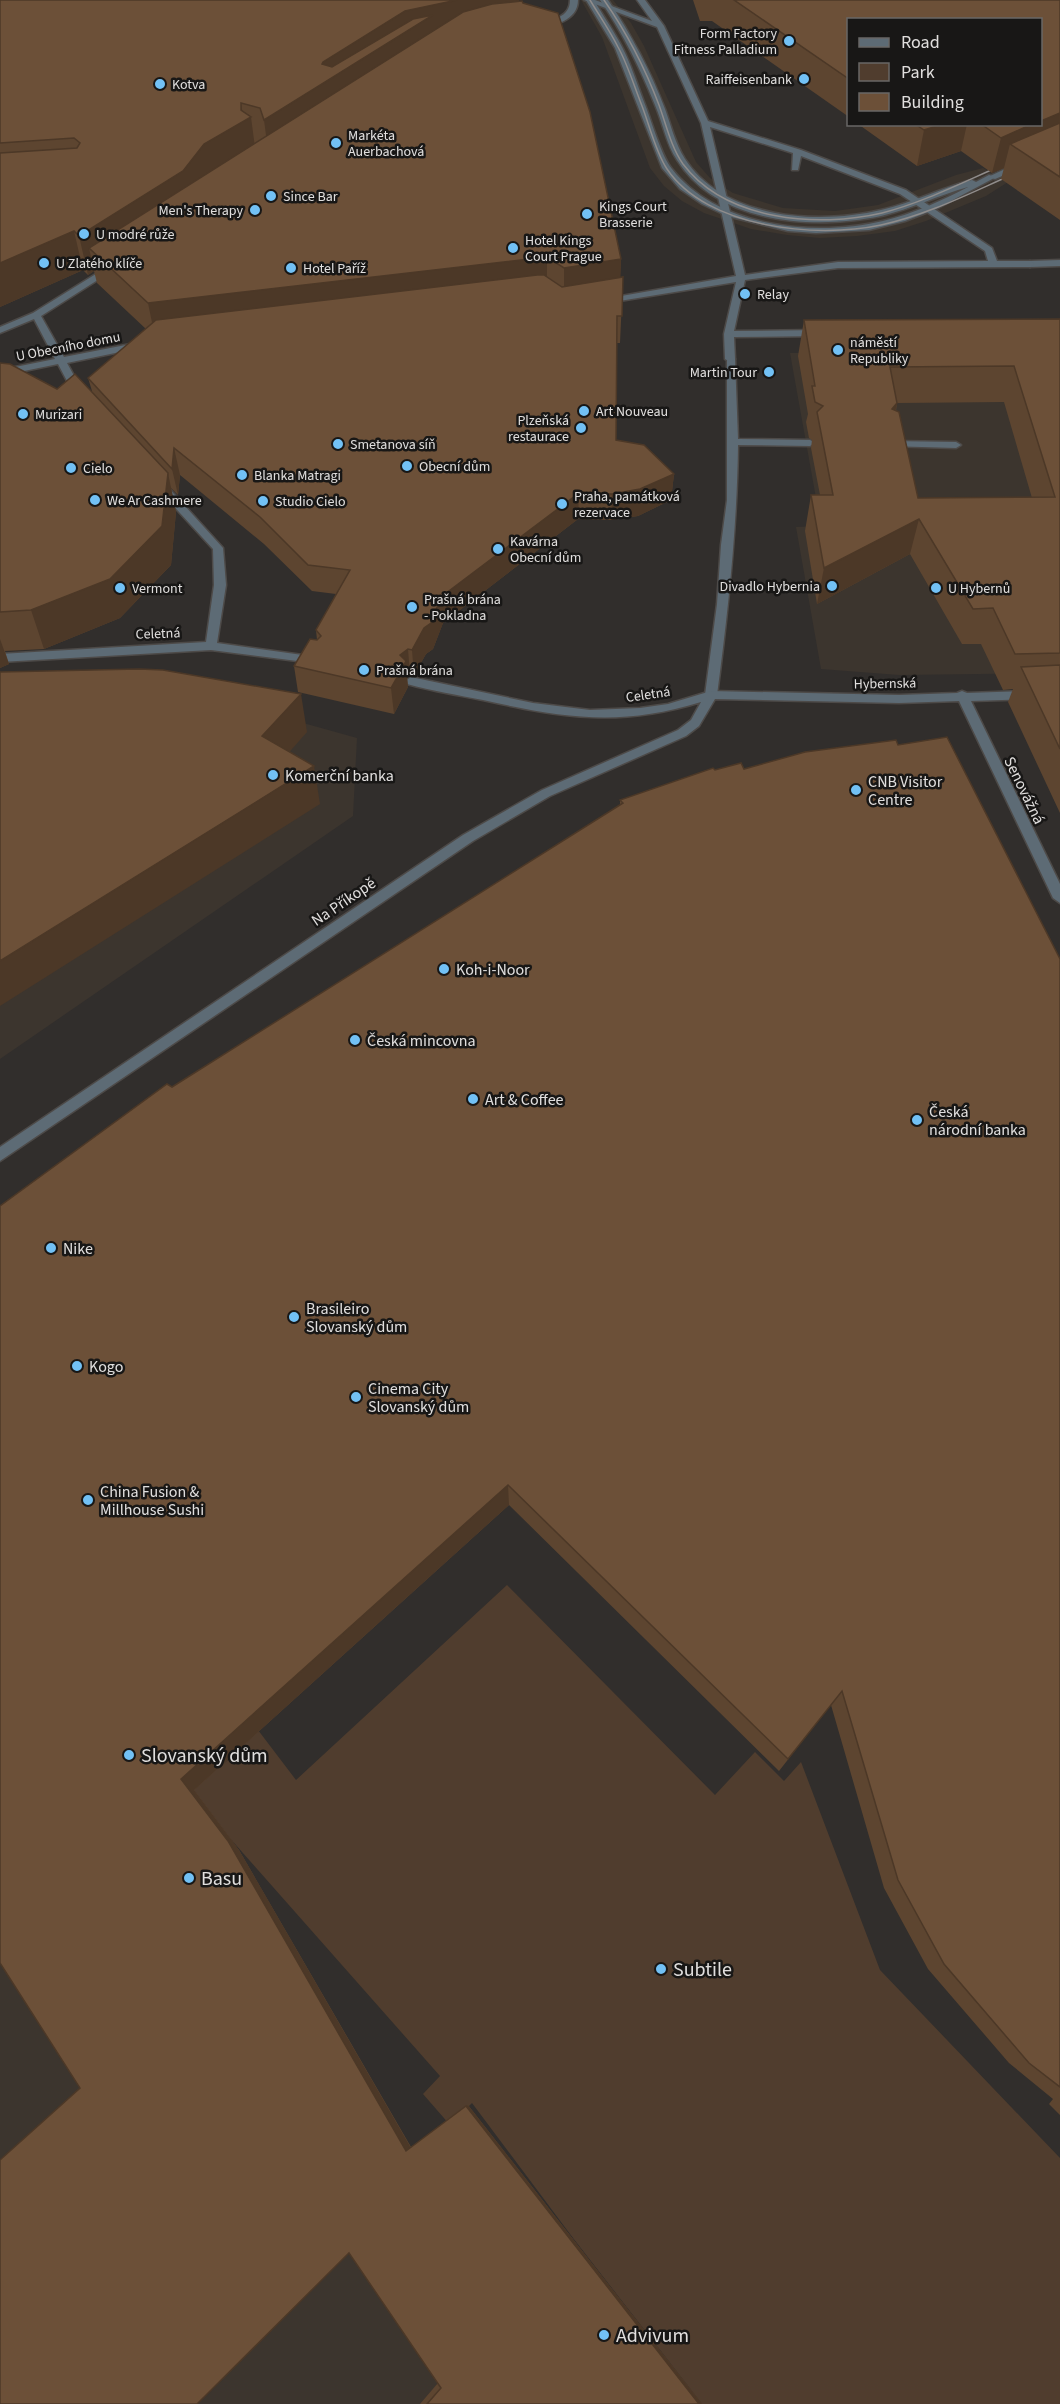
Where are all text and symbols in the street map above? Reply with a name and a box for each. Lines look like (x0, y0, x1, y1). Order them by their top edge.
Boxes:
legend (847, 18, 1042, 126)
place label: Form Factory Fitness Palladium (674, 24, 777, 60)
text: Road (901, 30, 940, 55)
marker: Form Factory Fitness Palladium (782, 34, 796, 48)
text: Park (901, 60, 935, 85)
place label: Raiffeisenbank (706, 70, 792, 90)
marker: Raiffeisenbank (797, 72, 811, 86)
place label: Kotva (172, 75, 205, 95)
marker: Kotva (153, 77, 167, 91)
text: Building (901, 90, 964, 115)
place label: Markéta Auerbachová (348, 126, 424, 162)
marker: Markéta Auerbachová (329, 136, 343, 150)
place label: Since Bar (283, 187, 338, 207)
marker: Since Bar (264, 189, 278, 203)
place label: Kings Court Brasserie (599, 197, 667, 233)
place label: Men's Therapy (158, 201, 243, 221)
marker: Men's Therapy (248, 203, 262, 217)
marker: Kings Court Brasserie (580, 207, 594, 221)
place label: U modré růže (96, 225, 175, 245)
marker: U modré růže (77, 227, 91, 241)
place label: Hotel Kings Court Prague (525, 231, 602, 267)
marker: Hotel Kings Court Prague (506, 241, 520, 255)
place label: U Zlatého klíče (56, 254, 142, 274)
marker: U Zlatého klíče (37, 256, 51, 270)
place label: Hotel Paříž (303, 259, 366, 279)
marker: Hotel Paříž (284, 261, 298, 275)
place label: Relay (757, 285, 789, 305)
marker: Relay (738, 287, 752, 301)
street label: U Obecního domu (14, 327, 122, 367)
place label: náměstí Republiky (850, 333, 909, 369)
marker: náměstí Republiky (831, 343, 845, 357)
place label: Martin Tour (690, 363, 757, 383)
marker: Martin Tour (762, 365, 776, 379)
place label: Art Nouveau (596, 402, 668, 422)
marker: Art Nouveau (577, 404, 591, 418)
place label: Murizari (35, 405, 82, 425)
marker: Murizari (16, 407, 30, 421)
place label: Plzeňská restaurace (508, 411, 569, 447)
marker: Plzeňská restaurace (574, 421, 588, 435)
place label: Smetanova síň (350, 435, 436, 455)
marker: Smetanova síň (331, 437, 345, 451)
place label: Obecní dům (419, 457, 490, 477)
place label: Cielo (83, 459, 113, 479)
marker: Obecní dům (400, 459, 414, 473)
marker: Cielo (64, 461, 78, 475)
place label: Blanka Matragi (254, 466, 341, 486)
marker: Blanka Matragi (235, 468, 249, 482)
place label: Praha, památková rezervace (574, 487, 680, 523)
place label: We Ar Cashmere (107, 491, 202, 511)
place label: Studio Cielo (275, 492, 346, 512)
marker: We Ar Cashmere (88, 493, 102, 507)
marker: Studio Cielo (256, 494, 270, 508)
marker: Praha, památková rezervace (555, 497, 569, 511)
place label: Kavárna Obecní dům (510, 532, 581, 568)
marker: Kavárna Obecní dům (491, 542, 505, 556)
place label: Divadlo Hybernia (720, 577, 820, 597)
place label: Vermont (132, 579, 183, 599)
marker: Divadlo Hybernia (825, 579, 839, 593)
place label: U Hybernů (948, 579, 1010, 599)
marker: Vermont (113, 581, 127, 595)
marker: U Hybernů (929, 581, 943, 595)
place label: Prašná brána - Pokladna (424, 590, 501, 626)
marker: Prašná brána - Pokladna (405, 600, 419, 614)
street label: Celetná (135, 623, 181, 645)
place label: Prašná brána (376, 661, 453, 681)
marker: Prašná brána (357, 663, 371, 677)
street label: Hybernská (854, 673, 916, 695)
street label: Celetná (625, 682, 672, 708)
street label: Senovážná (998, 753, 1050, 828)
place label: Komerční banka (285, 765, 394, 787)
marker: Komerční banka (266, 768, 280, 782)
place label: CNB Visitor Centre (868, 771, 943, 811)
marker: CNB Visitor Centre (849, 783, 863, 797)
street label: Na Příkopě (307, 872, 380, 931)
place label: Koh-i-Noor (456, 959, 530, 981)
marker: Koh-i-Noor (437, 962, 451, 976)
place label: Česká mincovna (367, 1030, 476, 1052)
marker: Česká mincovna (348, 1033, 362, 1047)
place label: Art & Coffee (485, 1089, 564, 1111)
marker: Art & Coffee (466, 1092, 480, 1106)
place label: Česká národní banka (929, 1101, 1026, 1141)
marker: Česká národní banka (910, 1113, 924, 1127)
place label: Nike (63, 1238, 93, 1260)
marker: Nike (44, 1241, 58, 1255)
place label: Brasileiro Slovanský dům (306, 1298, 407, 1338)
marker: Brasileiro Slovanský dům (287, 1310, 301, 1324)
place label: Kogo (89, 1356, 123, 1378)
marker: Kogo (70, 1359, 84, 1373)
place label: Cinema City Slovanský dům (368, 1378, 469, 1418)
marker: Cinema City Slovanský dům (349, 1390, 363, 1404)
place label: China Fusion & Millhouse Sushi (100, 1481, 204, 1521)
marker: China Fusion & Millhouse Sushi (81, 1493, 95, 1507)
place label: Slovanský dům (141, 1742, 268, 1770)
marker: Slovanský dům (122, 1748, 136, 1762)
place label: Basu (201, 1865, 242, 1893)
marker: Basu (182, 1871, 196, 1885)
place label: Subtile (673, 1956, 732, 1984)
marker: Subtile (654, 1962, 668, 1976)
place label: Advivum (616, 2322, 689, 2350)
marker: Advivum (597, 2328, 611, 2342)

